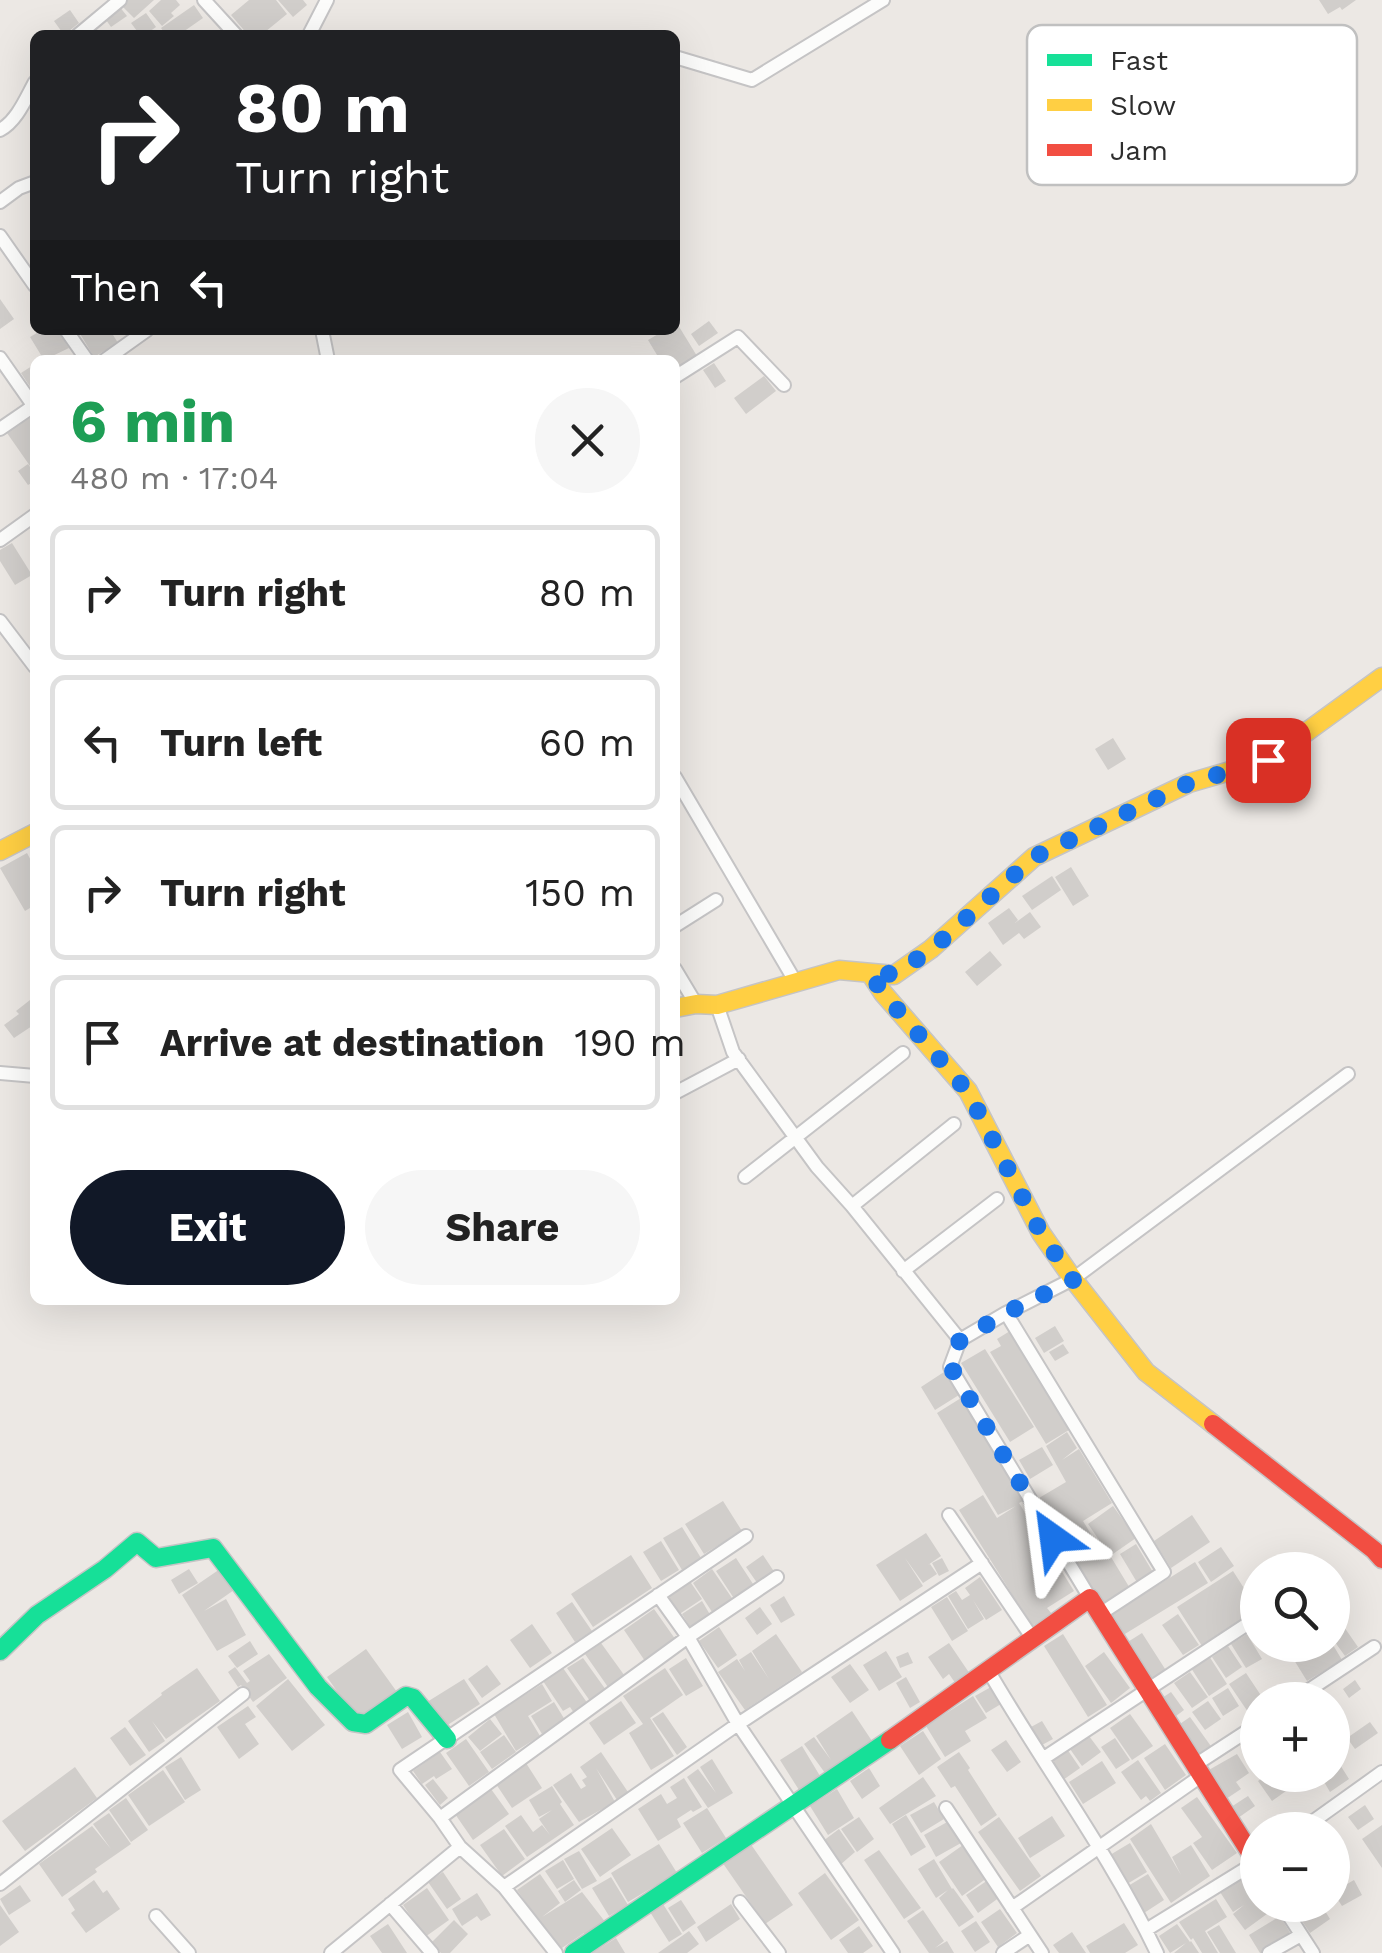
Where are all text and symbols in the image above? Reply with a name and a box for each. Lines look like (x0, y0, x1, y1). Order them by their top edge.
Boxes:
legend (1027, 25, 1357, 185)
text: Fast (1110, 44, 1168, 77)
text: 80 m (235, 67, 410, 149)
icon: right (70, 70, 200, 200)
text: Slow (1110, 89, 1176, 122)
text: Jam (1110, 134, 1168, 167)
text: Turn right (235, 151, 449, 204)
icon: left (181, 260, 236, 315)
text: Then (70, 266, 161, 310)
text: 6 min (70, 386, 235, 457)
button: close (535, 388, 640, 493)
text: 480 m · 17:04 (70, 459, 278, 497)
icon: right (75, 565, 130, 620)
text: Turn right (160, 571, 346, 615)
text: 80 m (539, 571, 635, 615)
icon: left (75, 715, 130, 770)
pin (1226, 718, 1311, 803)
text: Turn left (160, 721, 322, 765)
text: 60 m (539, 721, 635, 765)
icon: arrive (1241, 733, 1296, 788)
icon: right (75, 865, 130, 920)
text: Turn right (160, 871, 346, 915)
text: 150 m (525, 871, 635, 915)
icon: arrive (75, 1015, 130, 1070)
text: Arrive at destination (160, 1021, 545, 1065)
text: 190 m (575, 1021, 686, 1065)
button: Exit (70, 1170, 345, 1285)
button: Share (365, 1170, 640, 1285)
position arrow (1001, 1486, 1105, 1590)
map controls (1240, 1552, 1350, 1922)
button: search (1240, 1552, 1350, 1662)
button: + (1240, 1682, 1350, 1792)
button: − (1240, 1812, 1350, 1922)

